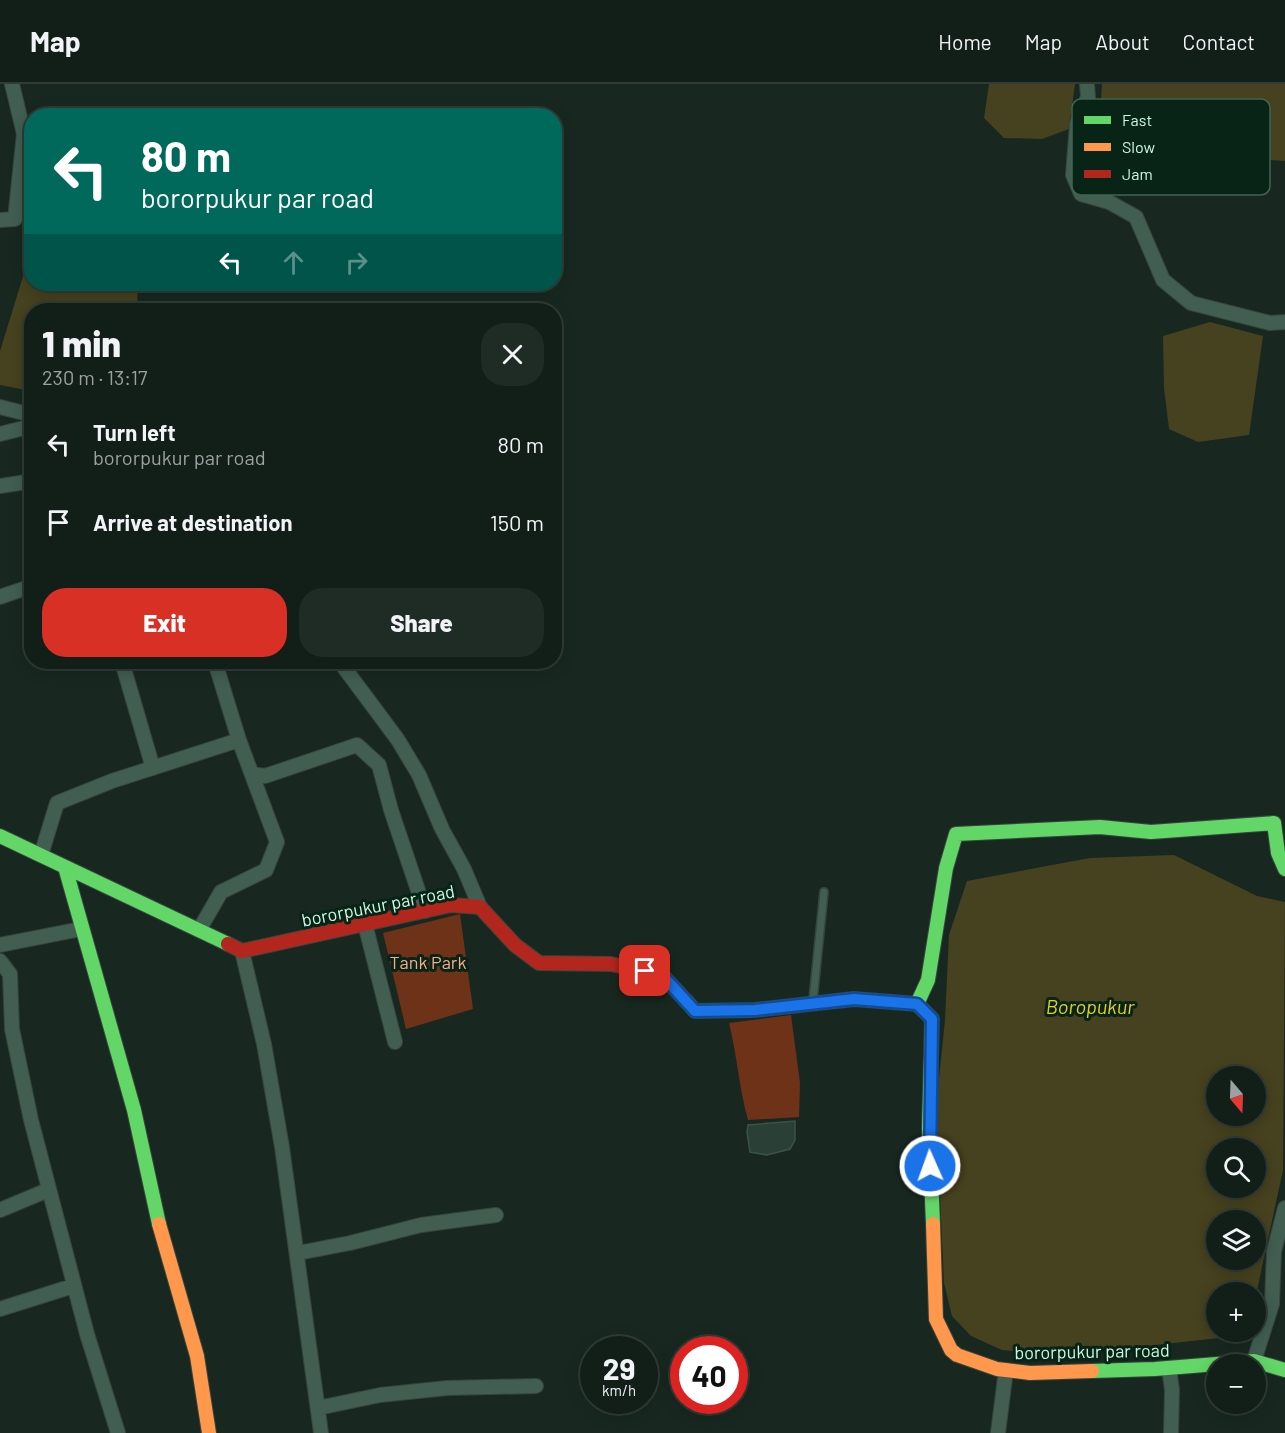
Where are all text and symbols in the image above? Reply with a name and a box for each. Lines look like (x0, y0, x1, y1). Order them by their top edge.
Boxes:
text: Map (30, 24, 81, 58)
text: Home (938, 29, 992, 54)
text: Map (1025, 29, 1062, 54)
text: About (1095, 29, 1150, 54)
text: Contact (1183, 29, 1255, 54)
legend (1072, 99, 1270, 195)
text: Fast (1122, 110, 1152, 129)
text: 80 m (141, 130, 231, 180)
icon: left (42, 132, 120, 210)
text: Slow (1122, 137, 1155, 156)
text: Jam (1122, 164, 1153, 183)
text: bororpukur par road (141, 181, 374, 213)
icon: left (214, 246, 247, 279)
icon: ahead (277, 246, 310, 279)
icon: right (340, 246, 373, 279)
text: 1 min (42, 321, 121, 364)
button: close (481, 323, 544, 386)
text: 230 m · 13:17 (42, 365, 147, 389)
text: Turn left (93, 419, 176, 445)
icon: left (42, 428, 75, 461)
text: 80 m (498, 431, 544, 457)
text: bororpukur par road (93, 445, 266, 469)
icon: arrive (42, 506, 75, 539)
text: Arrive at destination (93, 509, 292, 535)
text: 150 m (490, 509, 544, 535)
button: Exit (42, 588, 287, 657)
button: Share (299, 588, 544, 657)
street label: bororpukur par road (300, 879, 456, 931)
pin (619, 945, 670, 996)
park label: Tank Park (390, 951, 466, 973)
icon: arrive (628, 954, 661, 987)
water label: Boropukur (1046, 994, 1135, 1018)
north arrow (1206, 1066, 1266, 1126)
map controls (1206, 1066, 1266, 1414)
position arrow (898, 1134, 962, 1198)
button: search (1206, 1138, 1266, 1198)
button: layers (1206, 1210, 1266, 1270)
button: + (1206, 1282, 1266, 1342)
speed limit sign: 40 (670, 1336, 748, 1414)
street label: bororpukur par road (1014, 1339, 1170, 1363)
text: 29 (603, 1350, 635, 1386)
button: − (1206, 1354, 1266, 1414)
text: km/h (602, 1381, 636, 1399)

